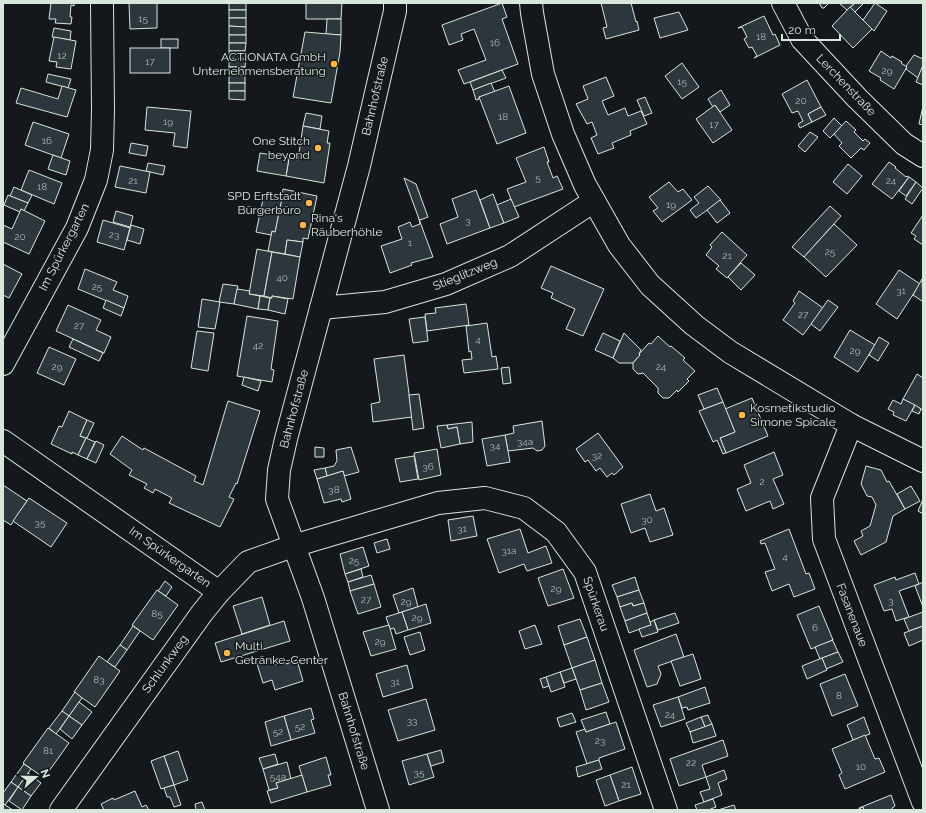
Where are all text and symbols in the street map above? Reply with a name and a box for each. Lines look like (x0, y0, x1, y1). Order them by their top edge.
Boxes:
house number: 15 (138, 13, 148, 24)
scale bar (782, 16, 840, 42)
text: 20 m (788, 23, 816, 37)
house number: 18 (756, 31, 766, 42)
house number: 16 (490, 37, 500, 48)
house number: 12 (57, 50, 67, 61)
place label: ACTIONATA GmbH Unternehmensberatung (192, 50, 326, 78)
street label: Lerchenstraße (813, 51, 879, 119)
street label: Bahnhofstraße (359, 55, 391, 137)
house number: 17 (145, 56, 155, 67)
marker: ACTIONATA GmbH Unternehmensberatung (329, 59, 339, 69)
house number: 29 (881, 65, 893, 76)
house number: 15 (677, 76, 687, 87)
house number: 20 (795, 95, 807, 106)
house number: 18 (498, 111, 508, 122)
house number: 19 (163, 116, 173, 127)
house number: 17 (709, 119, 719, 130)
place label: One Stitch beyond (253, 134, 310, 162)
house number: 16 (42, 135, 52, 146)
marker: One Stitch beyond (313, 143, 323, 153)
house number: 5 (535, 172, 541, 183)
house number: 21 (128, 175, 138, 186)
house number: 24 (886, 175, 897, 186)
house number: 18 (37, 181, 47, 192)
place label: SPD Erftstadt Bürgerbüro (227, 189, 301, 217)
marker: SPD Erftstadt Bürgerbüro (304, 198, 314, 208)
house number: 19 (666, 199, 676, 210)
street label: Im Spürkergarten (36, 201, 92, 293)
place label: Rina's Räuberhöhle (311, 211, 383, 239)
house number: 3 (465, 215, 471, 226)
marker: Rina's Räuberhöhle (298, 220, 308, 230)
house number: 23 (109, 229, 119, 240)
house number: 20 (14, 231, 26, 242)
house number: 1 (408, 237, 413, 248)
house number: 25 (825, 246, 836, 257)
house number: 21 (722, 250, 732, 261)
street label: Stieglitzweg (431, 255, 499, 293)
house number: 40 (276, 272, 288, 283)
house number: 25 (92, 281, 103, 292)
house number: 31 (896, 285, 907, 296)
house number: 27 (798, 309, 809, 320)
house number: 27 (74, 320, 85, 331)
house number: 4 (475, 334, 481, 345)
house number: 42 (253, 340, 263, 351)
house number: 29 (849, 345, 861, 356)
house number: 29 (51, 361, 63, 372)
house number: 24 (656, 361, 667, 372)
street label: Bahnhofstraße (277, 368, 311, 450)
place label: Kosmetikstudio Simone Spicale (750, 401, 836, 429)
marker: Kosmetikstudio Simone Spicale (737, 410, 747, 420)
house number: 34a (517, 436, 533, 447)
house number: 34 (490, 440, 501, 451)
house number: 32 (592, 450, 602, 461)
house number: 36 (422, 461, 434, 472)
house number: 2 (759, 476, 765, 487)
house number: 38 (328, 484, 340, 495)
house number: 30 (641, 514, 653, 525)
house number: 35 (35, 517, 46, 528)
house number: 31 (457, 523, 468, 534)
street label: Im Spürkergarten (127, 524, 213, 590)
house number: 31a (501, 545, 517, 556)
house number: 4 (782, 551, 788, 562)
house number: 25 (349, 555, 360, 566)
street label: Spürkerau (580, 575, 612, 633)
street label: Fasanenaue (833, 581, 871, 649)
house number: 29 (550, 583, 562, 594)
house number: 27 (361, 594, 372, 605)
house number: 3 (888, 595, 894, 606)
house number: 29 (400, 596, 412, 607)
house number: 85 (151, 608, 163, 619)
house number: 29 (411, 612, 423, 623)
house number: 6 (812, 622, 818, 633)
street label: Schlunkweg (139, 632, 191, 696)
house number: 29 (374, 636, 386, 647)
place label: Multi Getränke-Center (235, 639, 329, 667)
marker: Multi Getränke-Center (222, 648, 232, 658)
house number: 83 (93, 674, 105, 685)
house number: 31 (390, 676, 401, 687)
street label: Bahnhofstraße (336, 690, 372, 772)
house number: 8 (836, 690, 842, 701)
house number: 24 (665, 709, 676, 720)
house number: 33 (407, 715, 417, 726)
house number: 52 (295, 721, 305, 732)
house number: 52 (273, 726, 283, 737)
house number: 23 (595, 735, 605, 746)
house number: 81 (43, 745, 54, 756)
north arrow (16, 757, 56, 797)
house number: 22 (686, 757, 696, 768)
house number: 10 (856, 761, 866, 772)
house number: 35 (414, 767, 425, 778)
text: N (37, 768, 52, 780)
house number: 54a (270, 771, 286, 782)
house number: 21 (621, 779, 631, 790)

